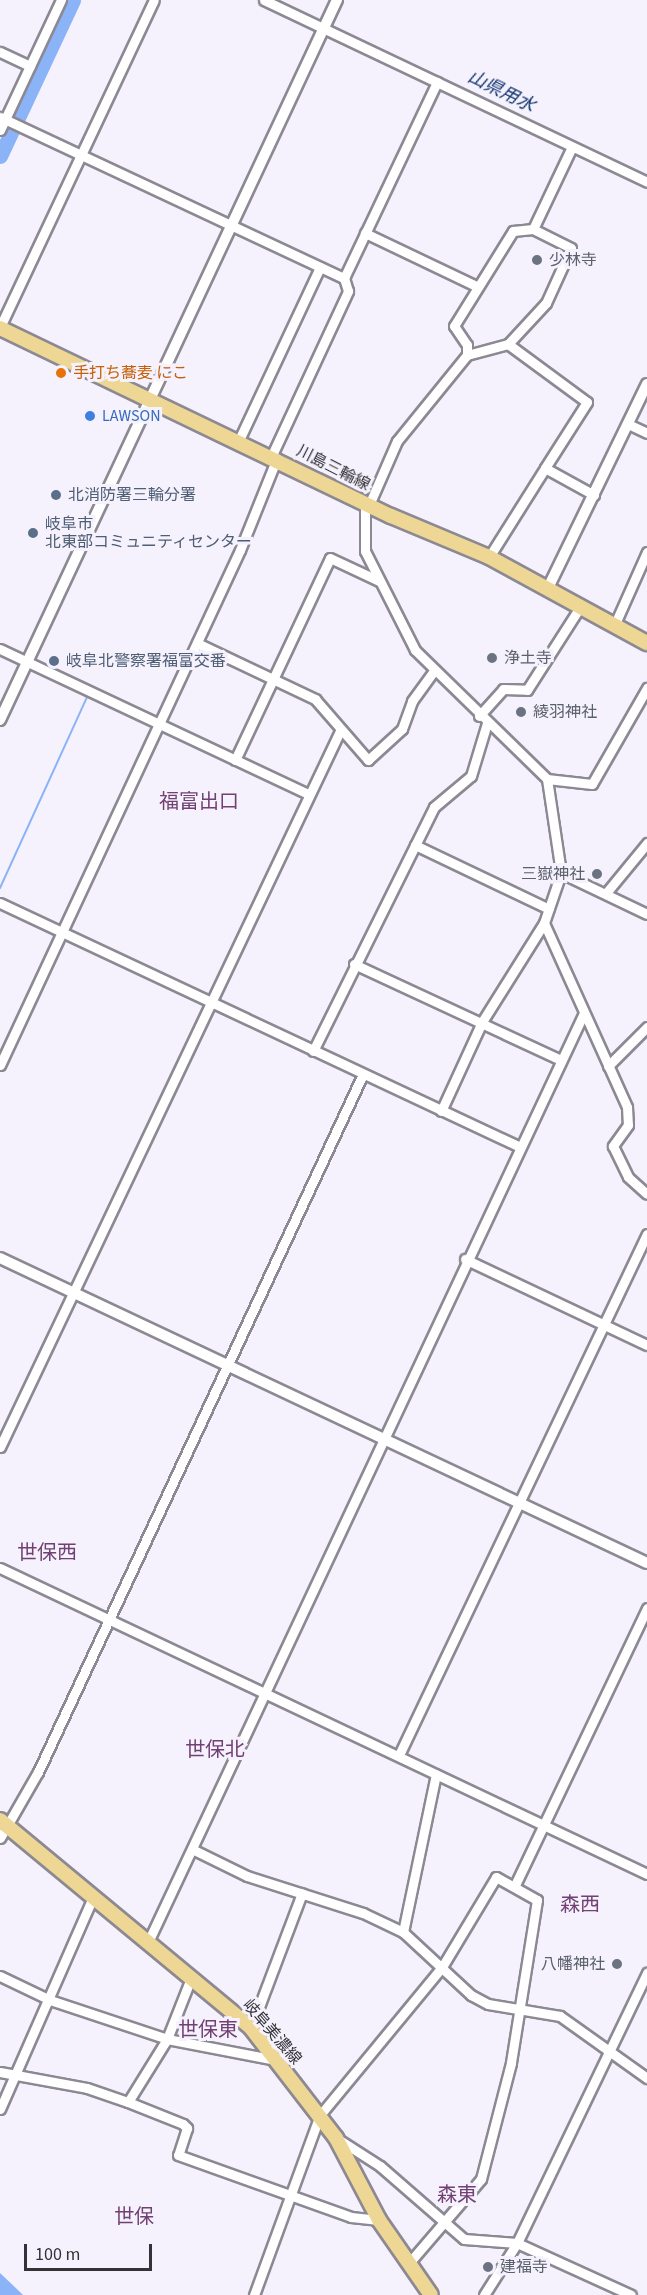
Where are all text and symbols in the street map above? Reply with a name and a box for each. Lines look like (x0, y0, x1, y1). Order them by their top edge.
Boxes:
water label: 山県用水 (464, 67, 538, 117)
place label: 少林寺 (549, 250, 597, 270)
marker: 少林寺 (530, 253, 544, 267)
place label: 手打ち蕎麦 にこ (73, 363, 188, 383)
marker: 手打ち蕎麦 にこ (54, 366, 68, 380)
place label: LAWSON (102, 406, 161, 426)
marker: LAWSON (83, 409, 97, 423)
street label: 川島三輪線 (293, 441, 373, 495)
place label: 北消防署三輪分署 (68, 485, 196, 505)
marker: 北消防署三輪分署 (49, 488, 63, 502)
place label: 岐阜市 北東部コミュニティセンター (45, 514, 253, 552)
marker: 岐阜市 北東部コミュニティセンター (26, 526, 40, 540)
place label: 浄土寺 (504, 648, 552, 668)
place label: 岐阜北警察署福富交番 (66, 651, 226, 671)
marker: 浄土寺 (485, 651, 499, 665)
marker: 岐阜北警察署福富交番 (47, 654, 61, 668)
place label: 綾羽神社 (533, 702, 597, 722)
marker: 綾羽神社 (514, 705, 528, 719)
district label: 福富出口 (159, 790, 239, 814)
place label: 三嶽神社 (521, 864, 585, 884)
marker: 三嶽神社 (590, 867, 604, 881)
district label: 世保西 (17, 1541, 77, 1565)
district label: 世保北 (185, 1738, 245, 1762)
district label: 森西 (560, 1893, 600, 1917)
place label: 八幡神社 (541, 1954, 605, 1974)
marker: 八幡神社 (610, 1957, 624, 1971)
street label: 岐阜美濃線 (239, 1996, 305, 2068)
district label: 世保東 (178, 2018, 238, 2042)
district label: 森東 (437, 2183, 477, 2207)
district label: 世保 (114, 2205, 154, 2229)
scale bar (27, 2232, 154, 2270)
text: 100 m (35, 2242, 80, 2267)
place label: 建福寺 (500, 2257, 548, 2277)
marker: 建福寺 (481, 2260, 495, 2274)

